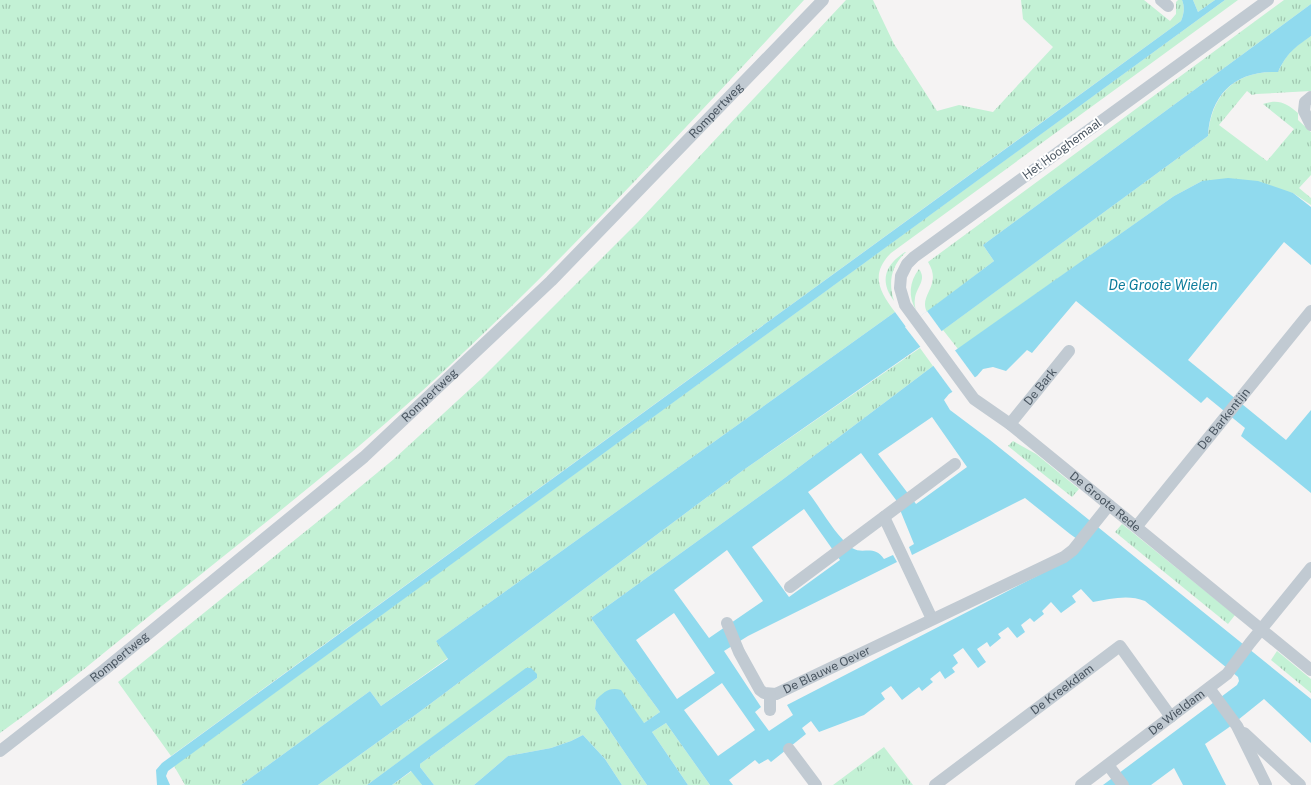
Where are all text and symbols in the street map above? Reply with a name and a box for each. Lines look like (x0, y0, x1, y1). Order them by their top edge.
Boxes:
street label: Rompertweg (686, 80, 746, 141)
street label: Het Hooghemaal (1020, 115, 1105, 182)
water label: De Groote Wielen (1109, 277, 1218, 293)
street label: De Bark (1021, 365, 1060, 408)
street label: Rompertweg (399, 366, 461, 425)
street label: De Barkentijn (1195, 385, 1253, 452)
street label: De Groote Rede (1067, 469, 1144, 535)
street label: Rompertweg (87, 629, 152, 685)
street label: De Blauwe Oever (781, 643, 873, 697)
street label: De Kreekdam (1028, 661, 1096, 718)
street label: De Wieldam (1146, 687, 1207, 738)

